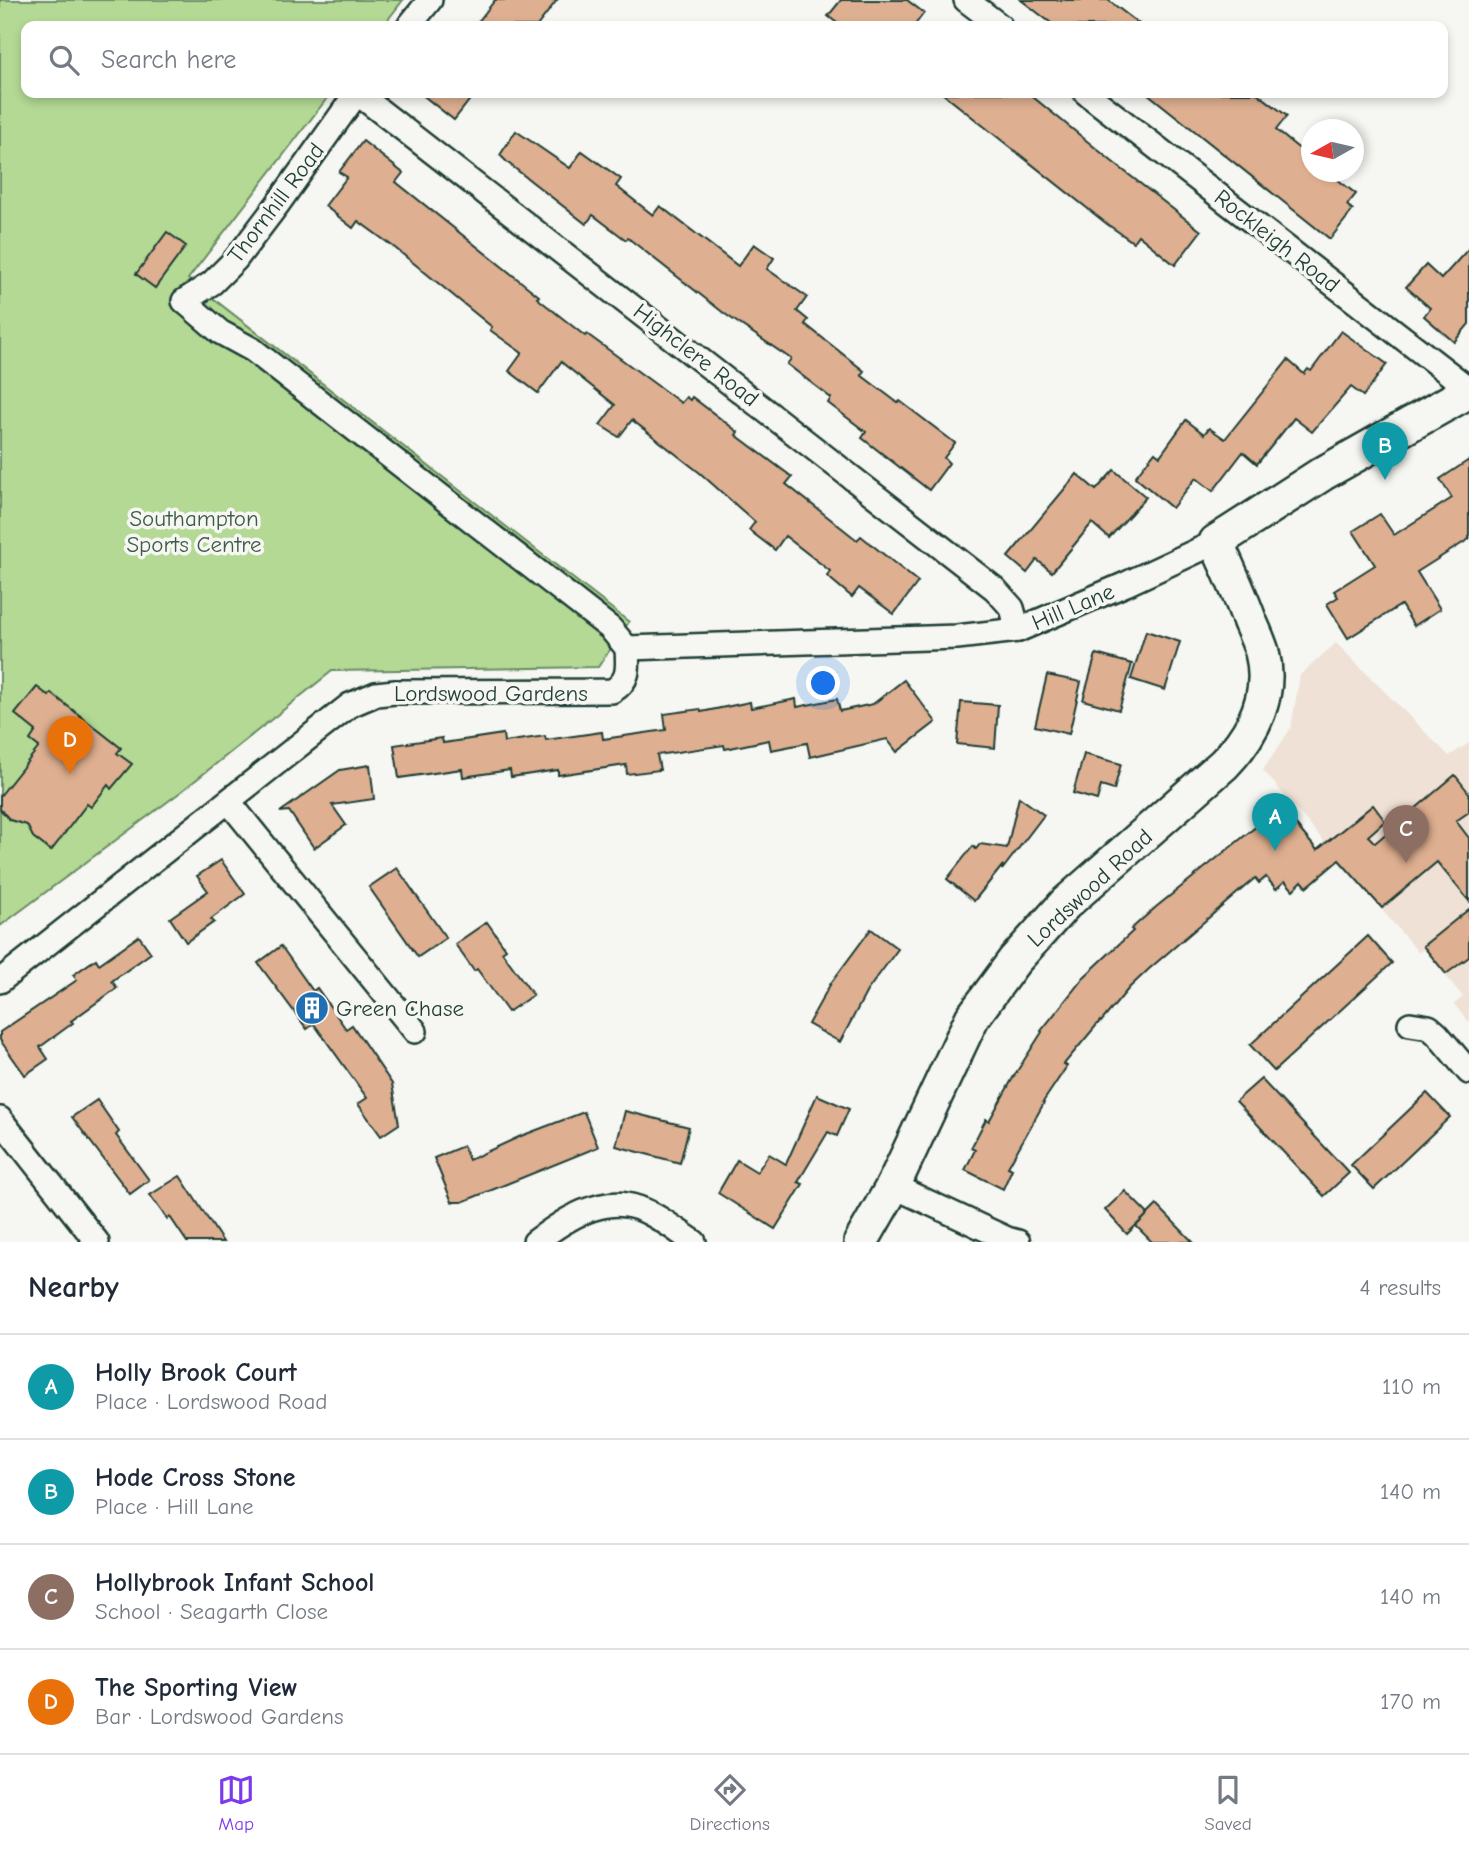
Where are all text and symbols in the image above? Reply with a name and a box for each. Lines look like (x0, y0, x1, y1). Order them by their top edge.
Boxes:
search box (21, 21, 1448, 98)
icon: search (45, 41, 83, 79)
text: Search here (101, 45, 236, 75)
north arrow (1301, 119, 1364, 182)
street label: Thornhill Road (222, 138, 330, 268)
street label: Rockleigh Road (1209, 184, 1345, 298)
street label: Highclere Road (628, 298, 764, 412)
pin: B (1362, 422, 1408, 480)
park label: Southampton Sports Centre (126, 505, 262, 558)
street label: Hill Lane (1028, 578, 1118, 636)
your location (806, 666, 840, 700)
street label: Lordswood Gardens (394, 680, 588, 707)
pin: D (47, 716, 93, 774)
pin: A (1252, 793, 1298, 851)
pin: C (1383, 805, 1429, 863)
street label: Lordswood Road (1022, 823, 1158, 953)
building icon: Green Chase (293, 989, 331, 1027)
place label: Green Chase (336, 995, 464, 1022)
text: Nearby (28, 1270, 119, 1305)
text: 4 results (1359, 1274, 1441, 1301)
text: Holly Brook Court (95, 1358, 297, 1388)
text: A (45, 1373, 57, 1400)
text: 110 m (1382, 1373, 1441, 1400)
text: Place · Lordswood Road (95, 1388, 327, 1415)
text: Hode Cross Stone (95, 1463, 296, 1493)
text: B (44, 1478, 58, 1505)
text: 140 m (1380, 1478, 1441, 1505)
text: Place · Hill Lane (95, 1493, 254, 1520)
text: Hollybrook Infant School (95, 1568, 375, 1598)
text: C (44, 1583, 58, 1610)
text: 140 m (1380, 1583, 1441, 1610)
text: School · Seagarth Close (95, 1598, 328, 1625)
text: The Sporting View (95, 1673, 298, 1703)
text: D (44, 1688, 58, 1715)
text: 170 m (1380, 1688, 1441, 1715)
text: Bar · Lordswood Gardens (95, 1703, 343, 1730)
tab: Map (217, 1771, 255, 1835)
tab: Directions (690, 1771, 770, 1835)
tab: Saved (1204, 1771, 1252, 1835)

